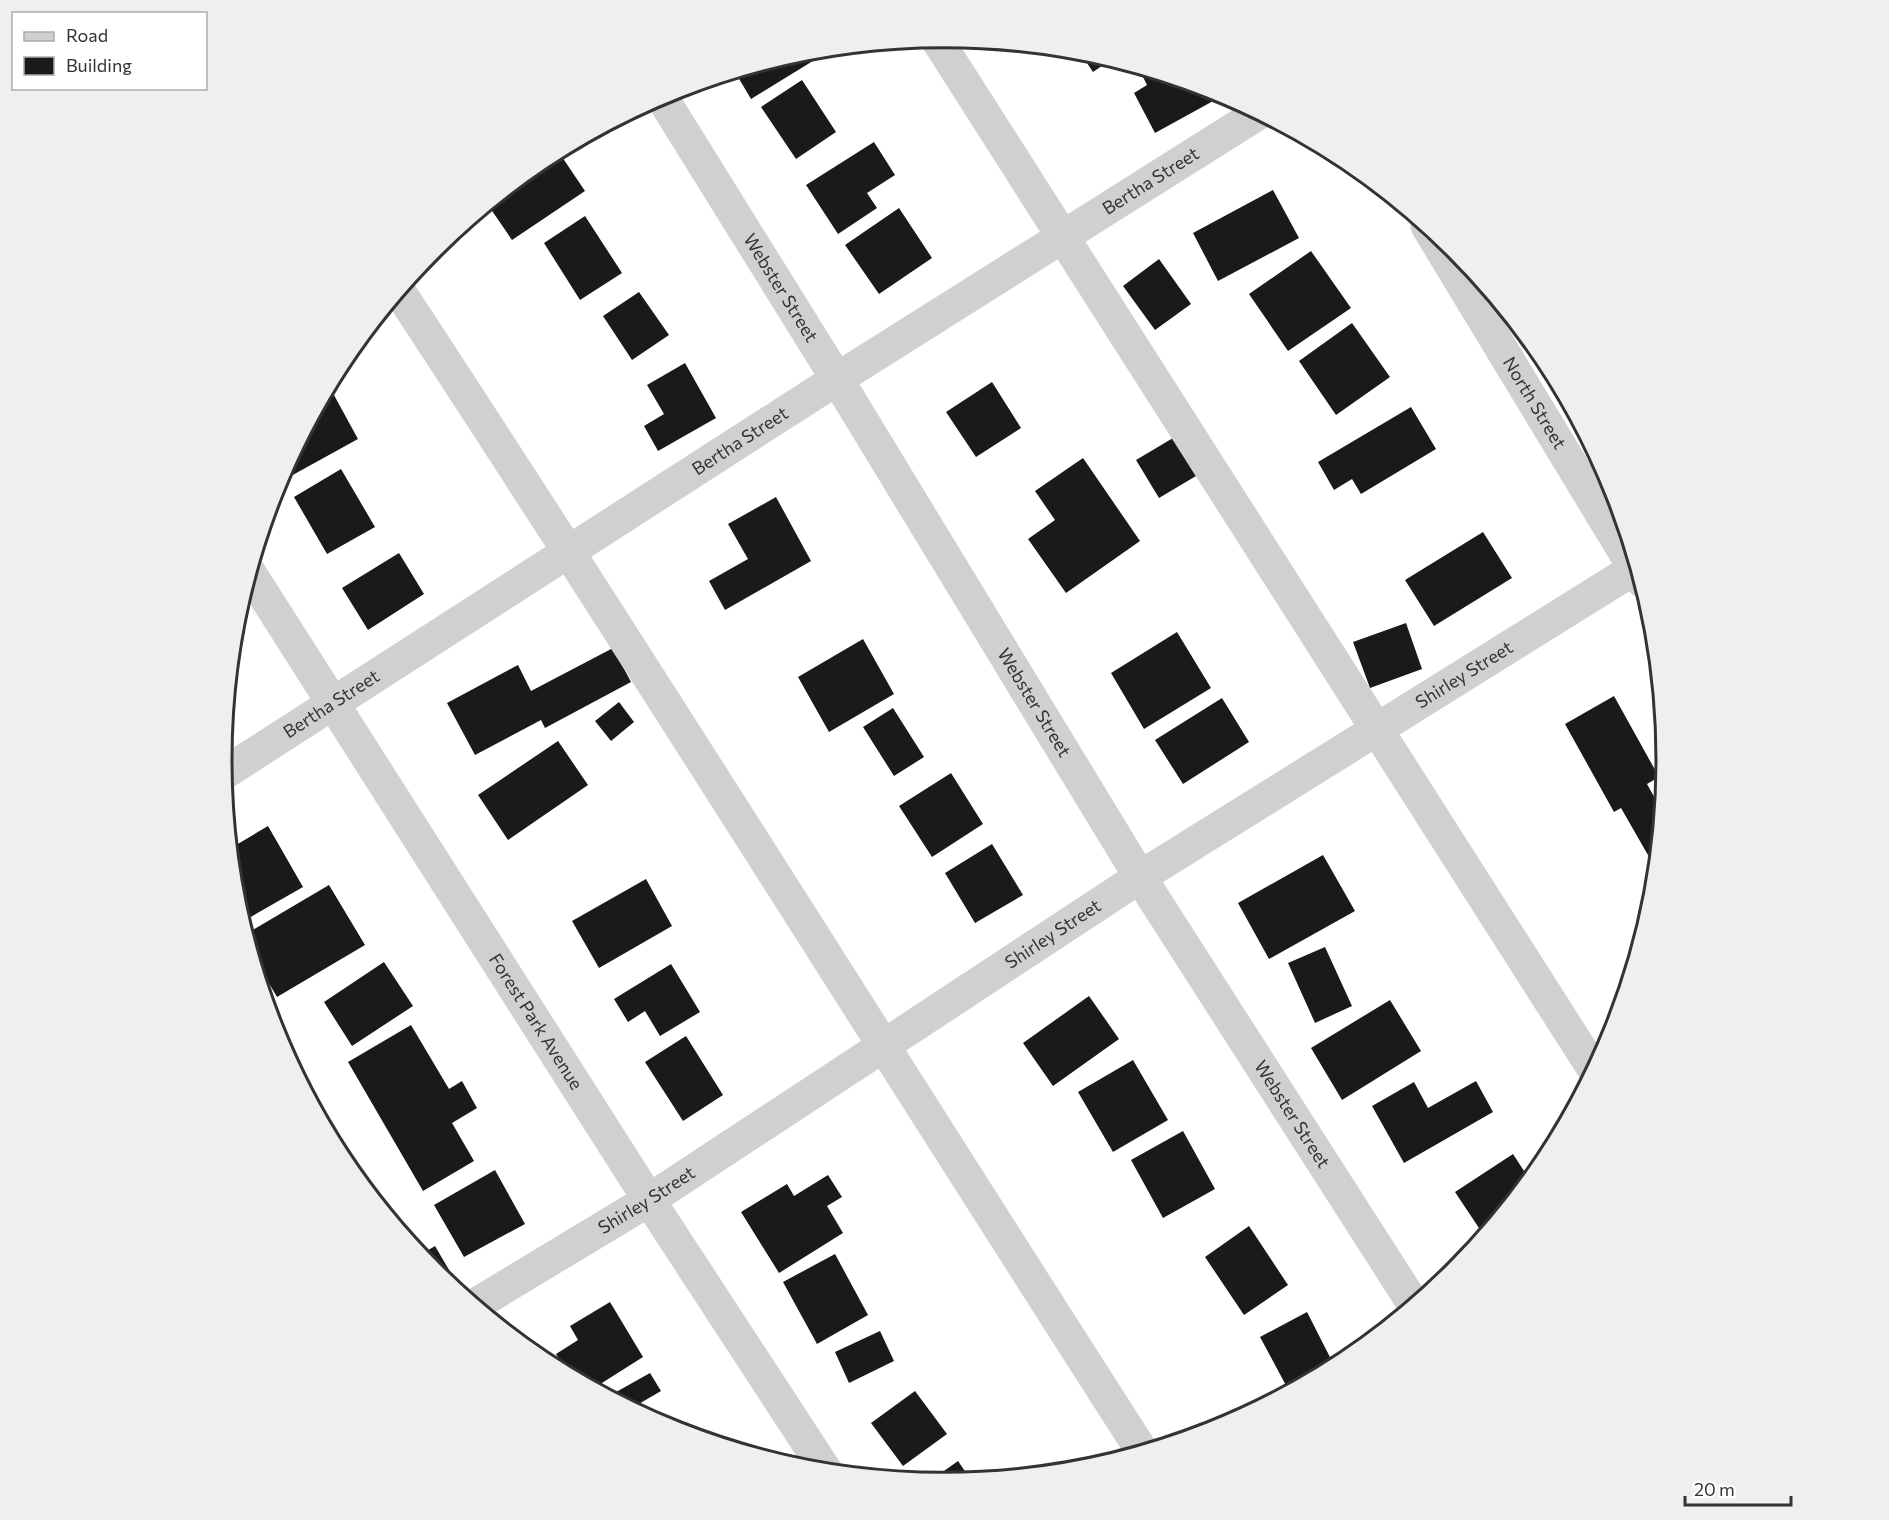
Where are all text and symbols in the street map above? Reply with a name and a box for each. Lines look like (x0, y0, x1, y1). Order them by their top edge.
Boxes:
legend (12, 12, 207, 90)
text: Road (66, 24, 108, 46)
text: Building (66, 54, 132, 76)
street label: Bertha Street (1098, 142, 1203, 219)
street label: Webster Street (739, 229, 823, 346)
street label: North Street (1499, 353, 1571, 453)
street label: Bertha Street (688, 401, 792, 479)
street label: Shirley Street (1411, 635, 1516, 713)
street label: Webster Street (993, 644, 1076, 761)
street label: Bertha Street (279, 664, 383, 742)
street label: Shirley Street (1000, 894, 1105, 973)
street label: Forest Park Avenue (485, 949, 588, 1094)
street label: Webster Street (1250, 1056, 1335, 1172)
street label: Shirley Street (594, 1161, 699, 1238)
scale bar (1685, 1469, 1792, 1507)
text: 20 m (1694, 1478, 1735, 1500)

